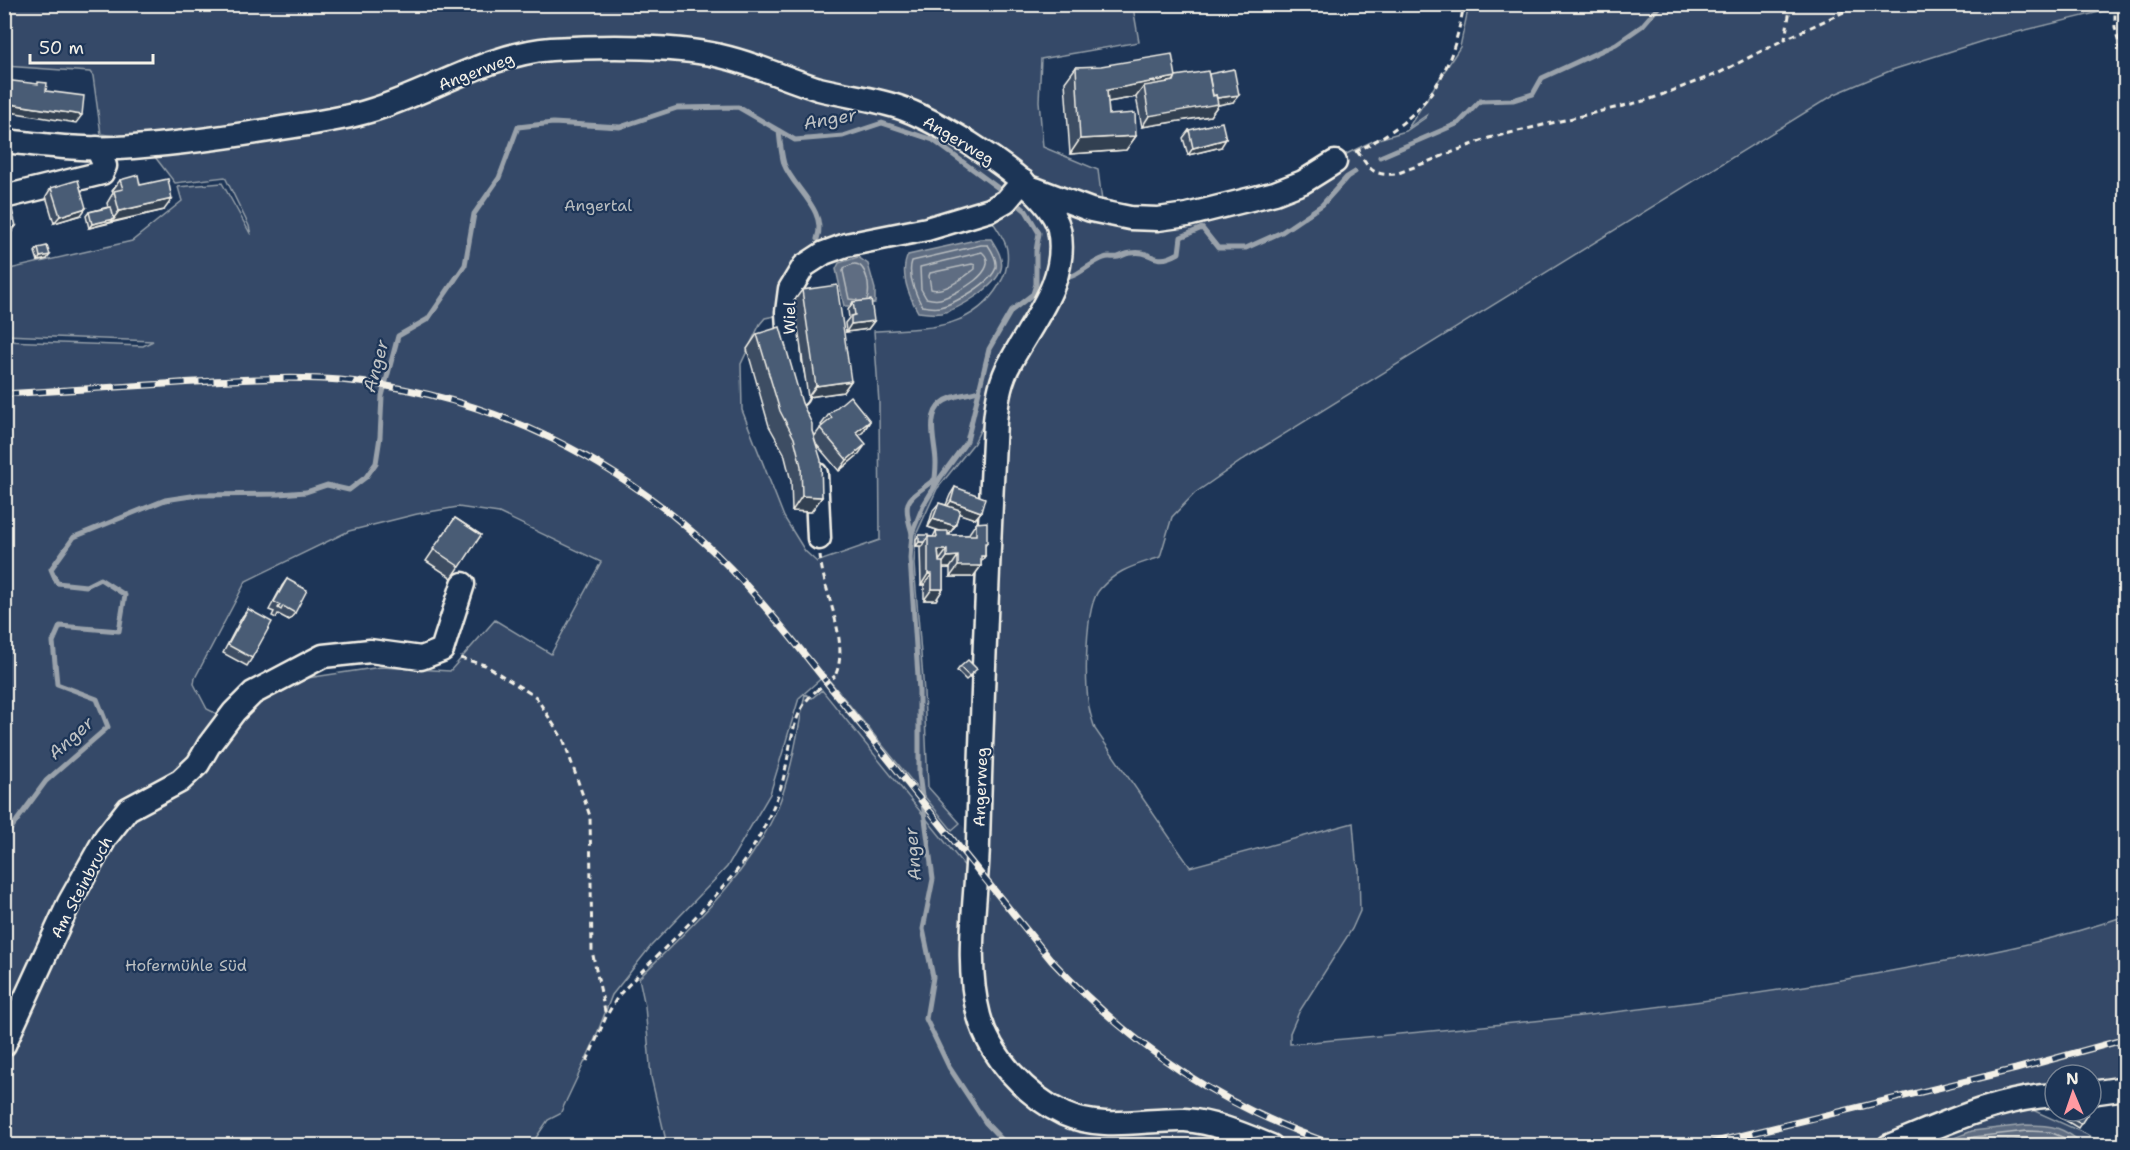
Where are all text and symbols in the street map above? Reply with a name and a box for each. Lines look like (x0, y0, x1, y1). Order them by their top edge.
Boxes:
scale bar (30, 27, 153, 65)
text: 50 m (39, 36, 84, 60)
street label: Angerweg (435, 47, 517, 96)
water label: Anger (802, 102, 859, 135)
street label: Angerweg (919, 111, 998, 170)
park label: Angertal (564, 195, 632, 216)
street label: Wiel (779, 301, 800, 335)
water label: Anger (357, 337, 395, 395)
water label: Anger (43, 711, 99, 765)
street label: Angerweg (969, 747, 992, 827)
water label: Anger (899, 826, 927, 882)
street label: Am Steinbruch (46, 833, 117, 942)
park label: Hofermühle Süd (125, 955, 247, 976)
north arrow (2043, 1063, 2103, 1123)
text: N (2066, 1068, 2079, 1089)

